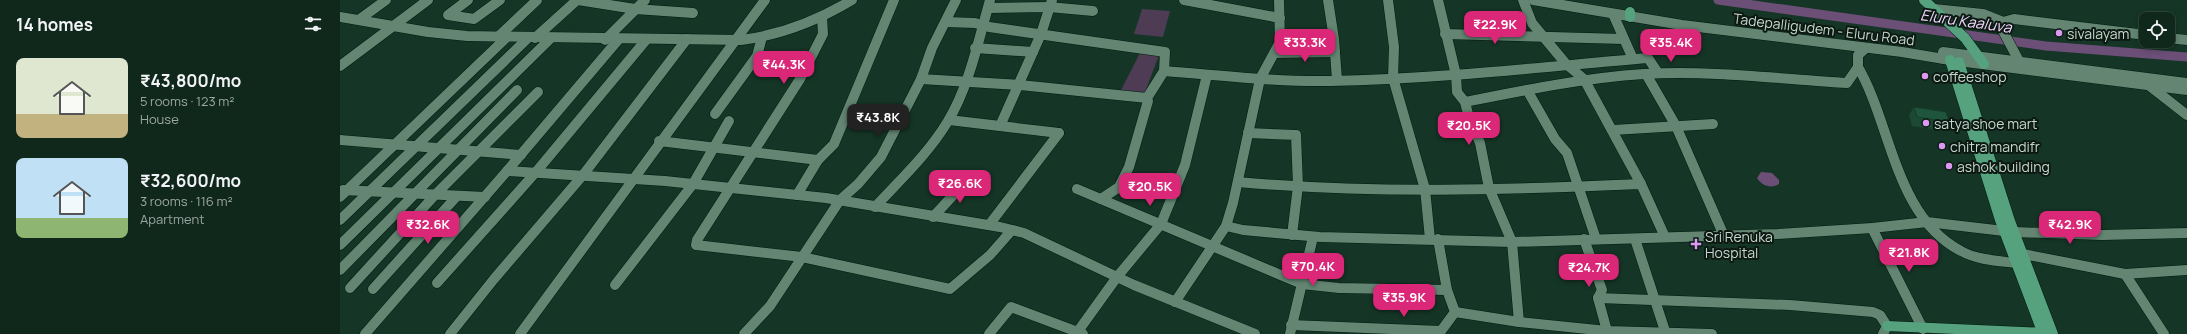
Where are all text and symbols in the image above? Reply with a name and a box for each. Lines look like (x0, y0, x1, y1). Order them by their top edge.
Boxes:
water label: Eluru Kaaluva (1919, 4, 2014, 38)
street label: Tadepalligudem - Eluru Road (1732, 8, 1916, 50)
pin: ₹22.9K (1462, 11, 1528, 45)
map controls (2139, 12, 2175, 48)
button: locate (2139, 12, 2175, 48)
text: 14 homes (16, 13, 93, 36)
icon: filters (302, 13, 324, 35)
text: ₹22.9K (1473, 15, 1517, 33)
place label: sivalayam (2067, 24, 2130, 43)
marker: sivalayam (2054, 28, 2064, 38)
pin: ₹33.3K (1272, 29, 1338, 63)
pin: ₹35.4K (1638, 29, 1704, 63)
text: ₹33.3K (1283, 33, 1327, 51)
text: ₹35.4K (1649, 33, 1693, 51)
pin: ₹44.3K (751, 51, 817, 85)
text: ₹44.3K (762, 55, 806, 73)
place label: coffeeshop (1933, 67, 2006, 86)
text: ₹43,800/mo (140, 69, 241, 92)
marker: coffeeshop (1920, 71, 1930, 81)
icon: home (48, 74, 96, 122)
text: 5 rooms · 123 m² (140, 92, 235, 110)
pin: ₹43.8K (845, 104, 911, 138)
text: ₹43.8K (856, 108, 900, 126)
text: House (140, 110, 179, 128)
pin: ₹20.5K (1436, 112, 1502, 146)
place label: satya shoe mart (1934, 114, 2038, 133)
text: ₹20.5K (1447, 116, 1491, 134)
marker: satya shoe mart (1921, 118, 1931, 128)
place label: chitra mandifr (1950, 137, 2040, 156)
marker: chitra mandifr (1937, 141, 1947, 151)
place label: ashok building (1957, 157, 2050, 176)
marker: ashok building (1944, 161, 1954, 171)
text: ₹32,600/mo (140, 169, 241, 192)
pin: ₹26.6K (927, 170, 993, 204)
pin: ₹20.5K (1117, 173, 1183, 207)
icon: home (48, 174, 96, 222)
text: ₹26.6K (938, 174, 982, 192)
text: ₹20.5K (1128, 177, 1172, 195)
text: 3 rooms · 116 m² (140, 192, 233, 210)
text: Apartment (140, 210, 204, 228)
pin: ₹32.6K (395, 211, 461, 245)
pin: ₹42.9K (2037, 211, 2103, 245)
text: ₹32.6K (406, 215, 450, 233)
text: ₹42.9K (2048, 215, 2092, 233)
place label: Sri Renuka Hospital (1705, 227, 1773, 262)
marker: Sri Renuka Hospital (1690, 238, 1702, 250)
pin: ₹21.8K (1876, 239, 1942, 273)
text: ₹21.8K (1888, 243, 1930, 261)
pin: ₹70.4K (1280, 253, 1346, 287)
pin: ₹24.7K (1556, 254, 1622, 288)
text: ₹70.4K (1291, 257, 1335, 275)
text: ₹24.7K (1568, 258, 1610, 276)
pin: ₹35.9K (1371, 284, 1437, 318)
text: ₹35.9K (1382, 288, 1426, 306)

